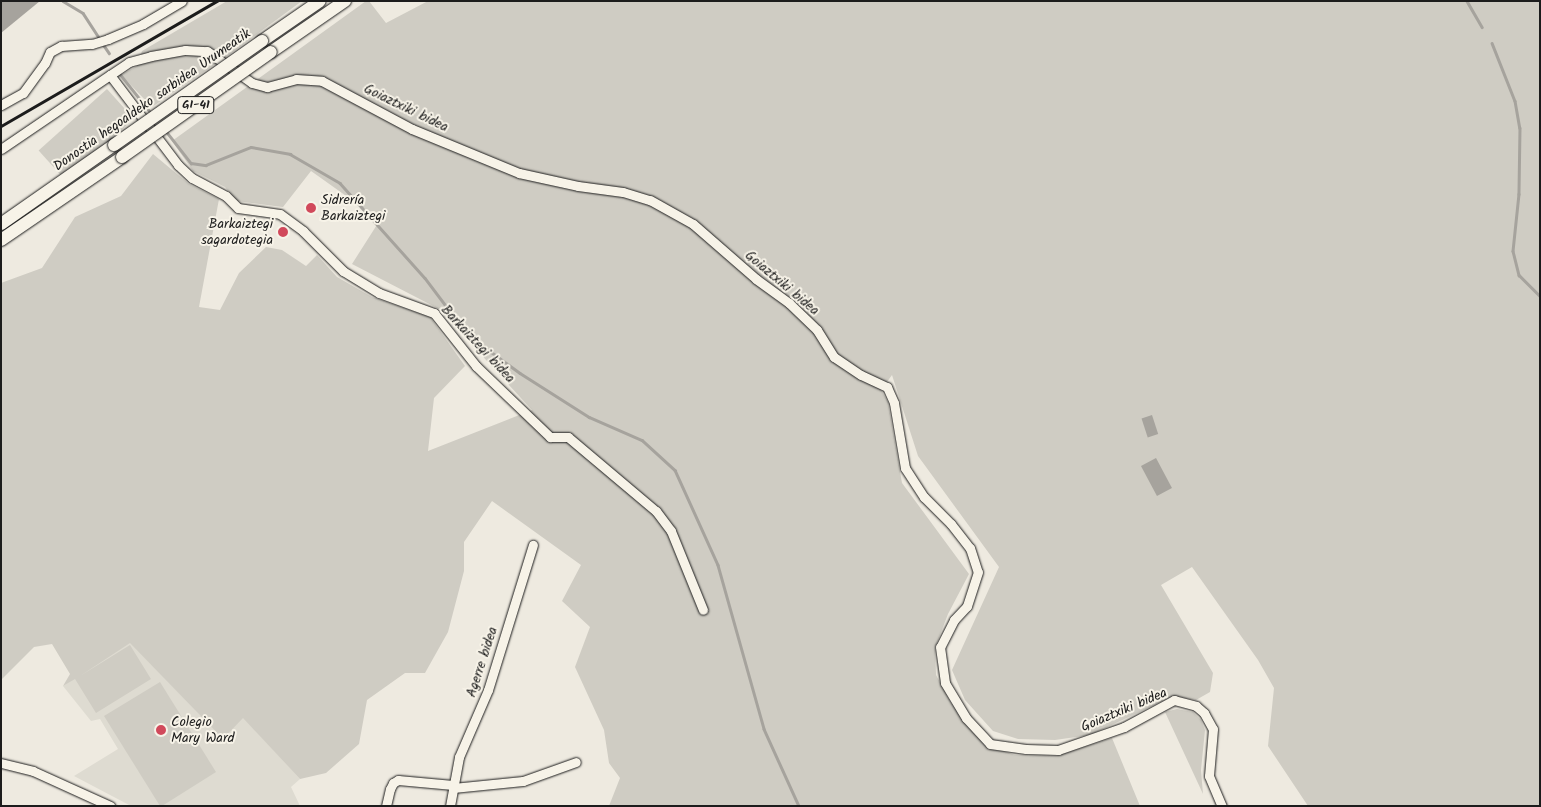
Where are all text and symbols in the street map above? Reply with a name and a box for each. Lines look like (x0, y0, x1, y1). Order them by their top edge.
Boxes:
street label: Donostia hegoaldeko sarbidea Urumeatik (50, 25, 254, 175)
street label: Goiaztxiki bidea (361, 80, 451, 136)
road number: GI-41 (177, 96, 215, 114)
place label: Sidrería Barkaiztegi (321, 192, 385, 224)
marker: Sidrería Barkaiztegi (305, 202, 317, 214)
place label: Barkaiztegi sagardotegia (201, 216, 273, 248)
marker: Barkaiztegi sagardotegia (277, 226, 289, 238)
street label: Goiaztxiki bidea (741, 247, 823, 319)
street label: Barkaiztegi bidea (438, 301, 518, 387)
street label: Agerre bidea (463, 625, 501, 699)
street label: Goiaztxiki bidea (1078, 684, 1170, 736)
place label: Colegio Mary Ward (171, 714, 235, 746)
marker: Colegio Mary Ward (155, 724, 167, 736)

